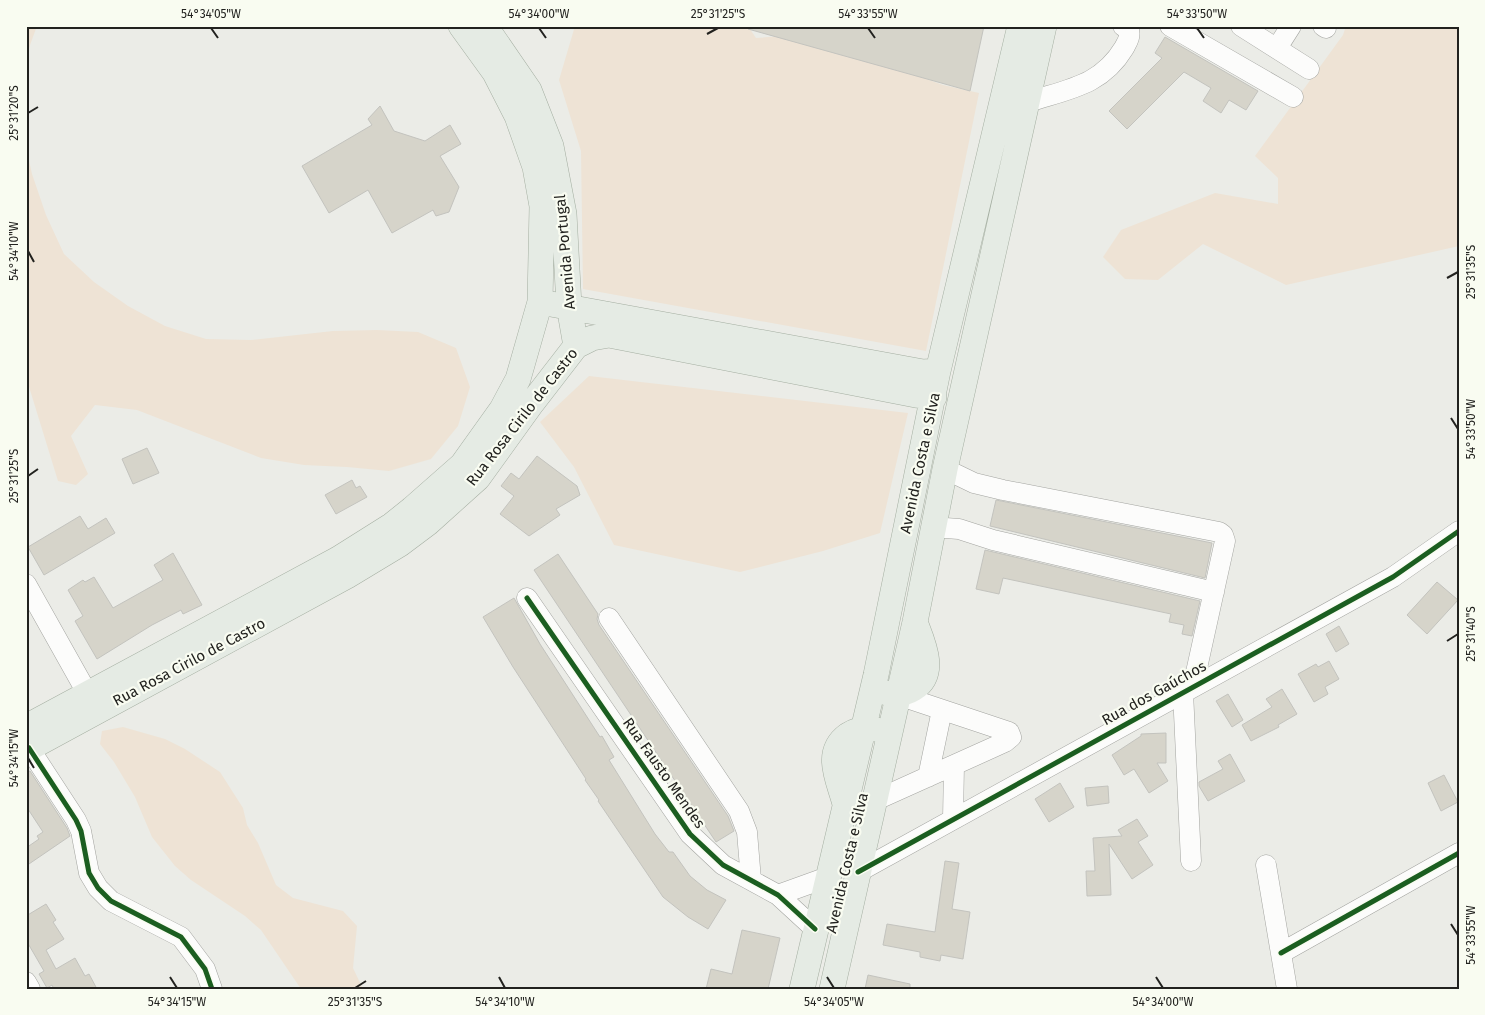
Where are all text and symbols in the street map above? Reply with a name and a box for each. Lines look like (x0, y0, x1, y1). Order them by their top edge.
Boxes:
text: 54°34'05"W (181, 7, 241, 21)
text: 54°34'00"W (509, 7, 570, 21)
text: 25°31'25"S (691, 7, 746, 21)
text: 54°33'55"W (838, 7, 898, 21)
text: 54°33'50"W (1167, 7, 1227, 21)
text: 25°31'20"S (7, 85, 21, 141)
street label: Avenida Portugal (551, 193, 579, 310)
text: 54°34'10"W (7, 221, 21, 281)
text: 25°31'35"S (1464, 244, 1478, 299)
street label: Rua Rosa Cirilo de Castro (463, 344, 581, 490)
street label: Avenida Costa e Silva (896, 391, 944, 535)
text: 54°33'50"W (1464, 399, 1478, 459)
text: 25°31'25"S (7, 448, 21, 503)
text: 25°31'40"S (1464, 606, 1478, 662)
street label: Rua Rosa Cirilo de Castro (110, 614, 268, 710)
street label: Rua dos Gaúchos (1099, 657, 1209, 729)
street label: Rua Fausto Mendes (619, 714, 709, 832)
text: 54°34'15"W (7, 729, 21, 787)
street label: Avenida Costa e Silva (822, 791, 872, 935)
text: 54°33'55"W (1464, 905, 1478, 965)
text: 54°34'15"W (148, 995, 206, 1009)
text: 25°31'35"S (328, 995, 383, 1009)
text: 54°34'10"W (475, 995, 535, 1009)
text: 54°34'05"W (804, 995, 864, 1009)
text: 54°34'00"W (1133, 995, 1194, 1009)

